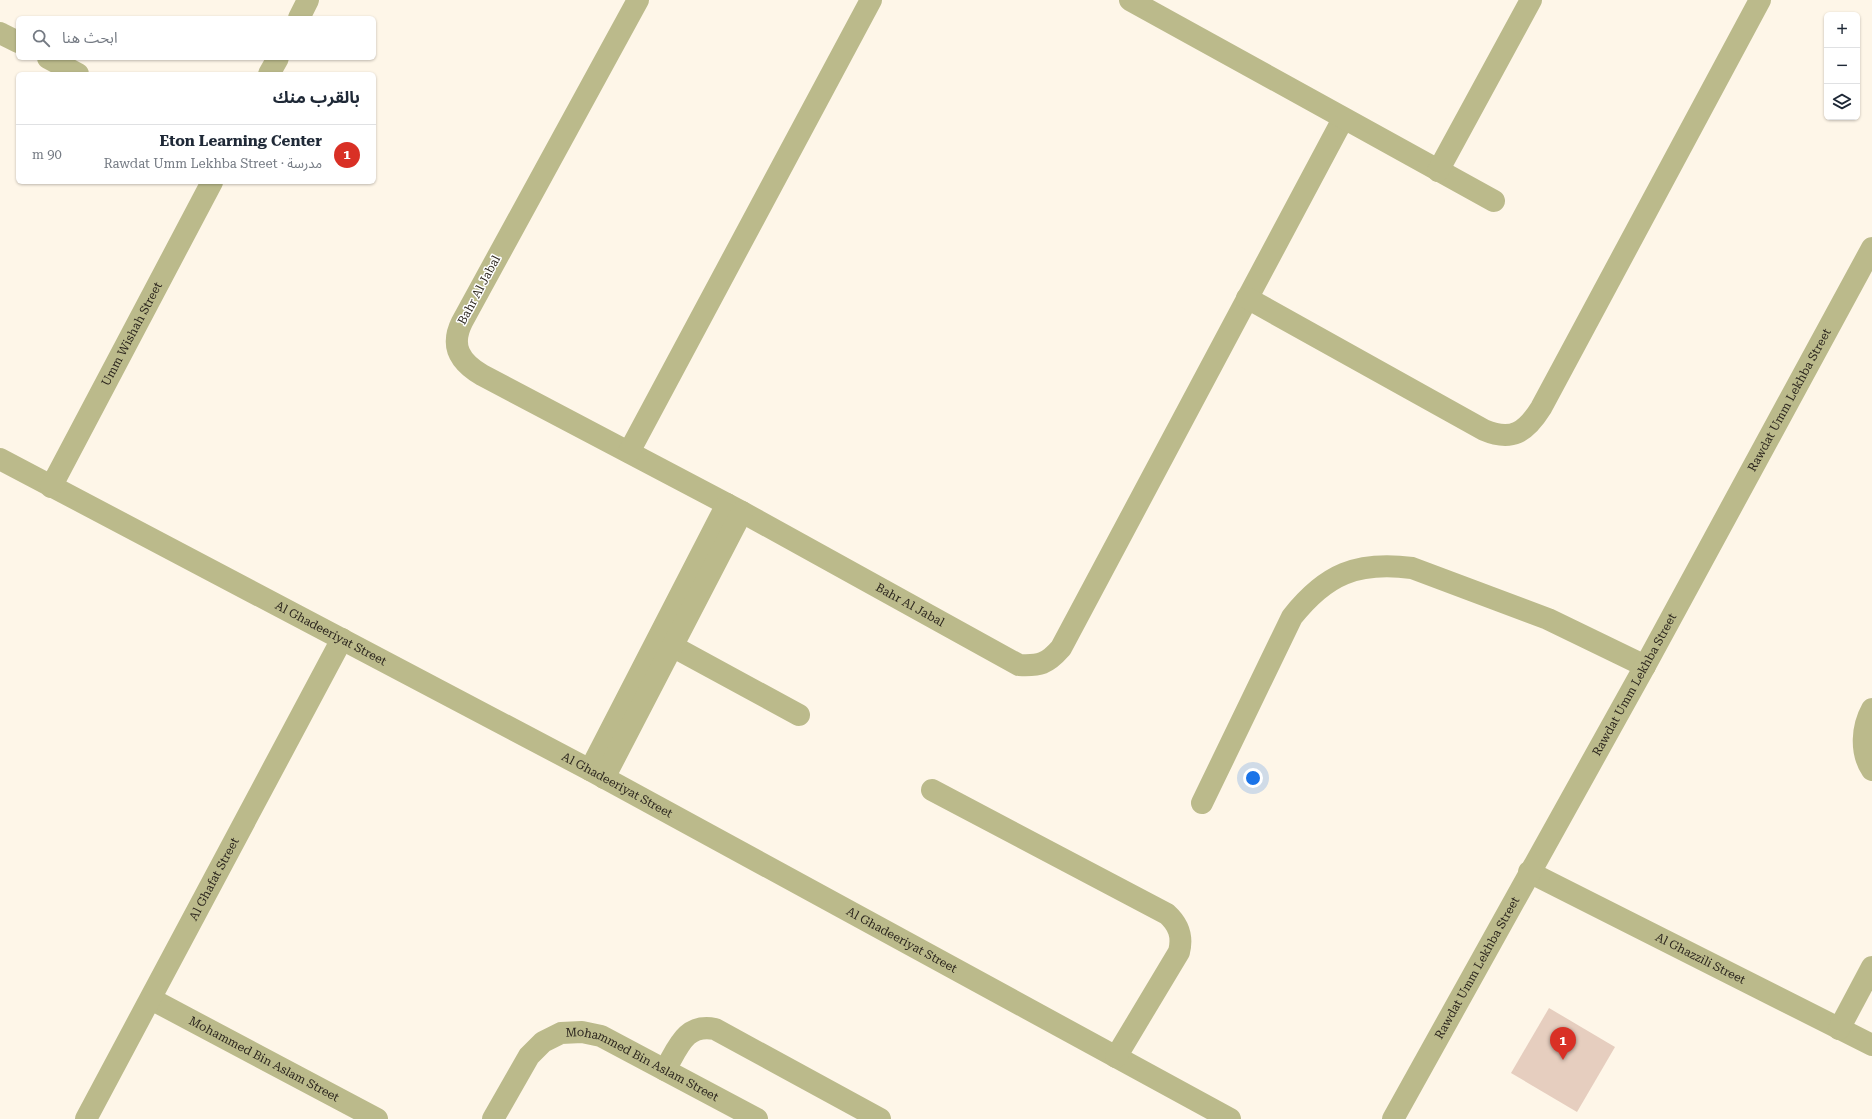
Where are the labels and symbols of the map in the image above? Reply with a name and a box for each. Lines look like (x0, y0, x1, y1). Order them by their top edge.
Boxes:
street label: Bahr Al Jabal (455, 253, 503, 327)
street label: Umm Wishah Street (99, 279, 165, 388)
street label: Rawdat Umm Lekhba Street (1745, 326, 1834, 474)
street label: Bahr Al Jabal (873, 580, 947, 630)
street label: Al Ghadeeriyat Street (273, 598, 389, 669)
street label: Rawdat Umm Lekhba Street (1589, 610, 1680, 758)
street label: Al Ghadeeriyat Street (559, 749, 675, 821)
your location (1243, 768, 1263, 788)
street label: Al Ghafat Street (186, 835, 242, 923)
street label: Rawdat Umm Lekhba Street (1432, 894, 1523, 1041)
street label: Al Ghadeeriyat Street (844, 904, 960, 976)
street label: Al Ghazzili Street (1653, 930, 1748, 987)
street label: Mohammed Bin Aslam Street (187, 1013, 342, 1105)
street label: Mohammed Bin Aslam Street (565, 1025, 721, 1104)
pin: 1 (1550, 1027, 1576, 1060)

